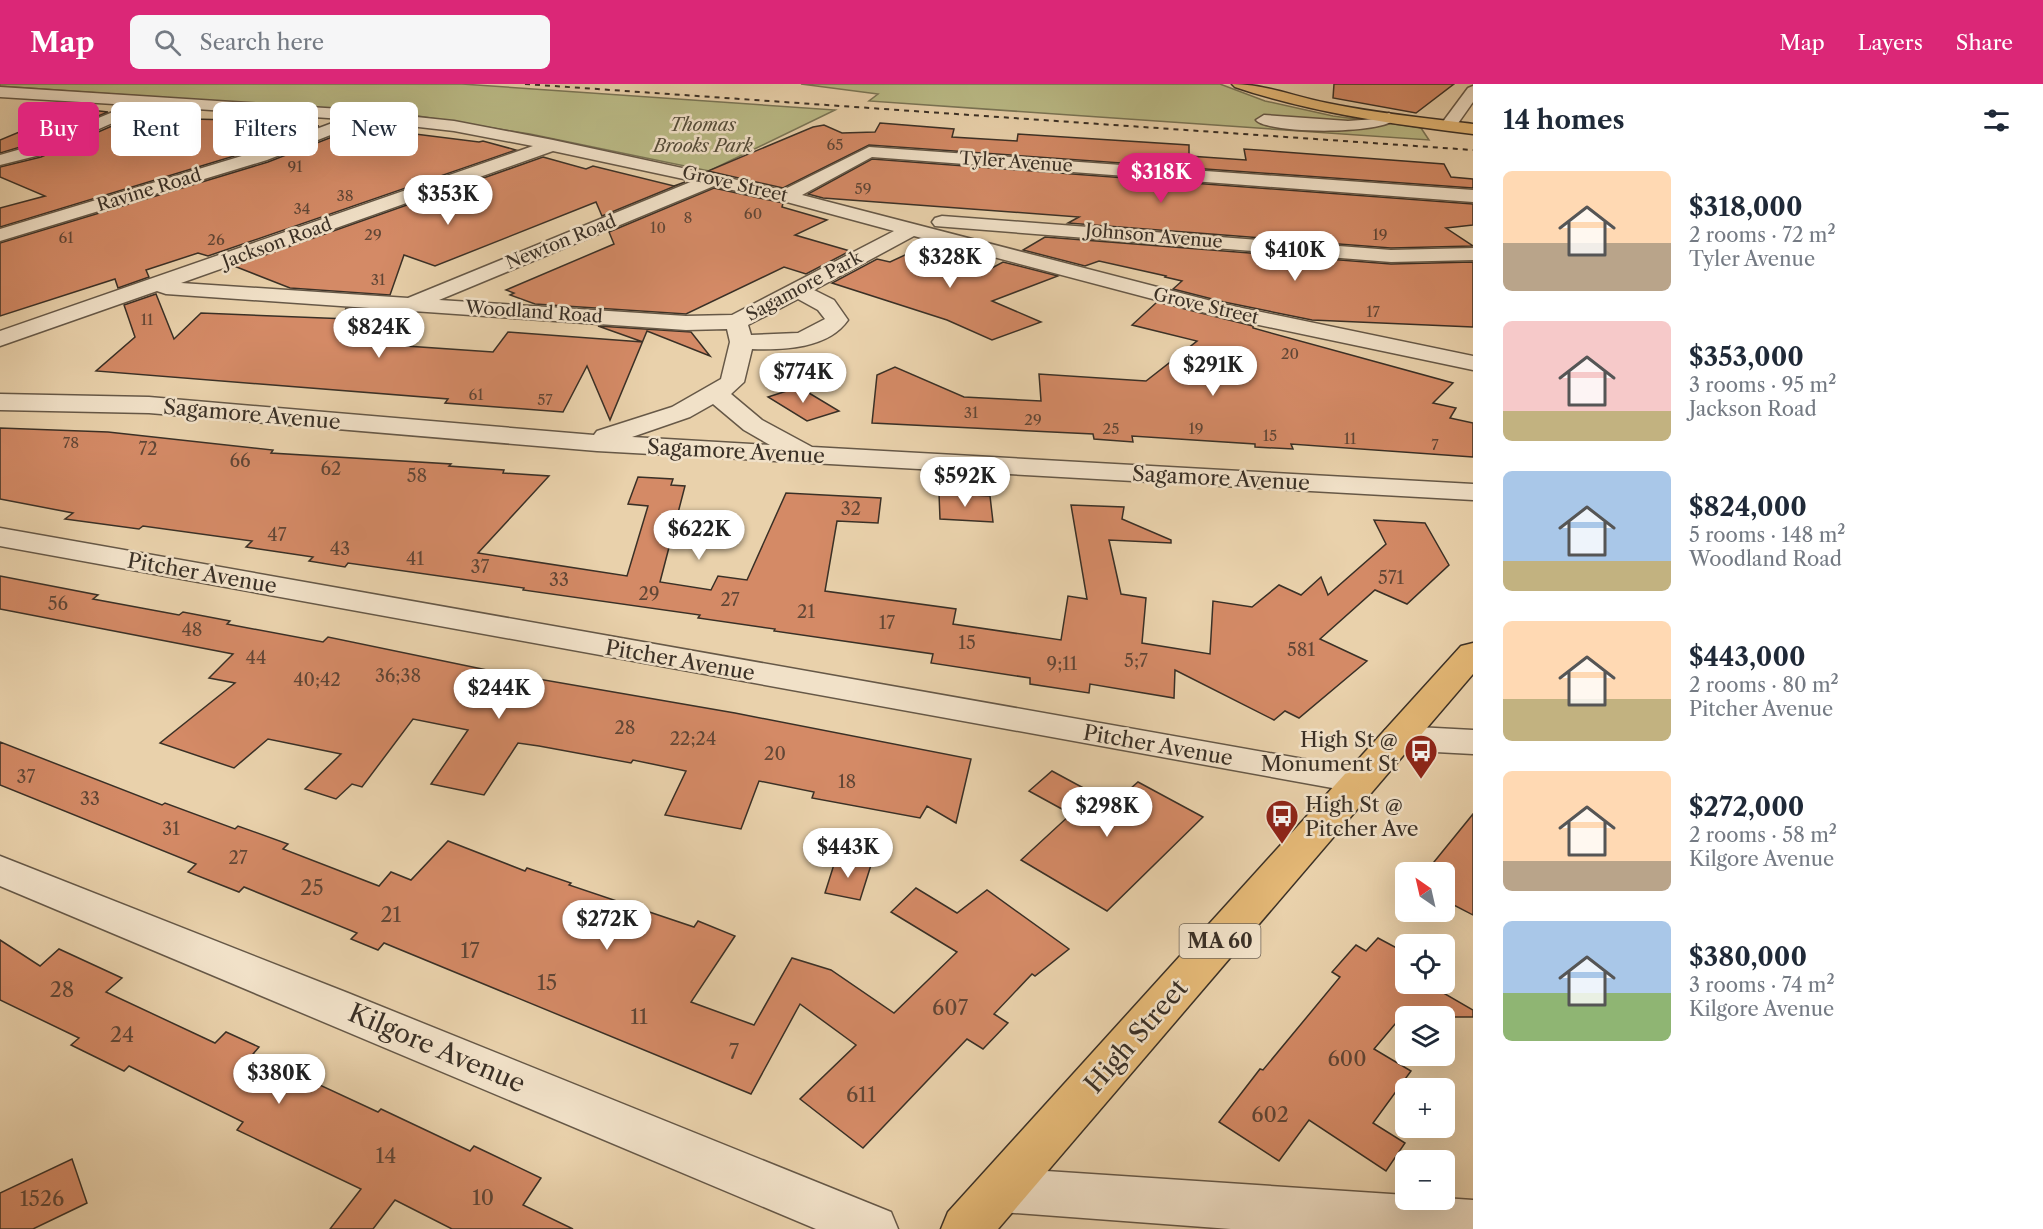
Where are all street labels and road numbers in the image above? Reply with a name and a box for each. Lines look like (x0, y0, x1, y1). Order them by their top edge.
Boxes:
street label: Tyler Avenue (959, 147, 1073, 177)
street label: Grove Street (680, 161, 790, 207)
street label: Ravine Road (94, 164, 204, 216)
street label: Newton Road (503, 210, 619, 274)
street label: Jackson Road (216, 213, 335, 274)
street label: Johnson Avenue (1081, 219, 1224, 253)
street label: Sagamore Park (742, 245, 867, 326)
street label: Grove Street (1151, 283, 1261, 329)
street label: Woodland Road (464, 296, 603, 328)
street label: Sagamore Avenue (162, 394, 342, 434)
street label: Sagamore Avenue (647, 434, 825, 468)
street label: Sagamore Avenue (1132, 461, 1310, 495)
street label: Pitcher Avenue (125, 548, 279, 598)
street label: Pitcher Avenue (603, 635, 757, 685)
street label: Pitcher Avenue (1081, 720, 1235, 770)
road number: MA 60 (1180, 924, 1260, 958)
street label: High Street (1078, 972, 1195, 1100)
street label: Kilgore Avenue (344, 996, 530, 1100)

